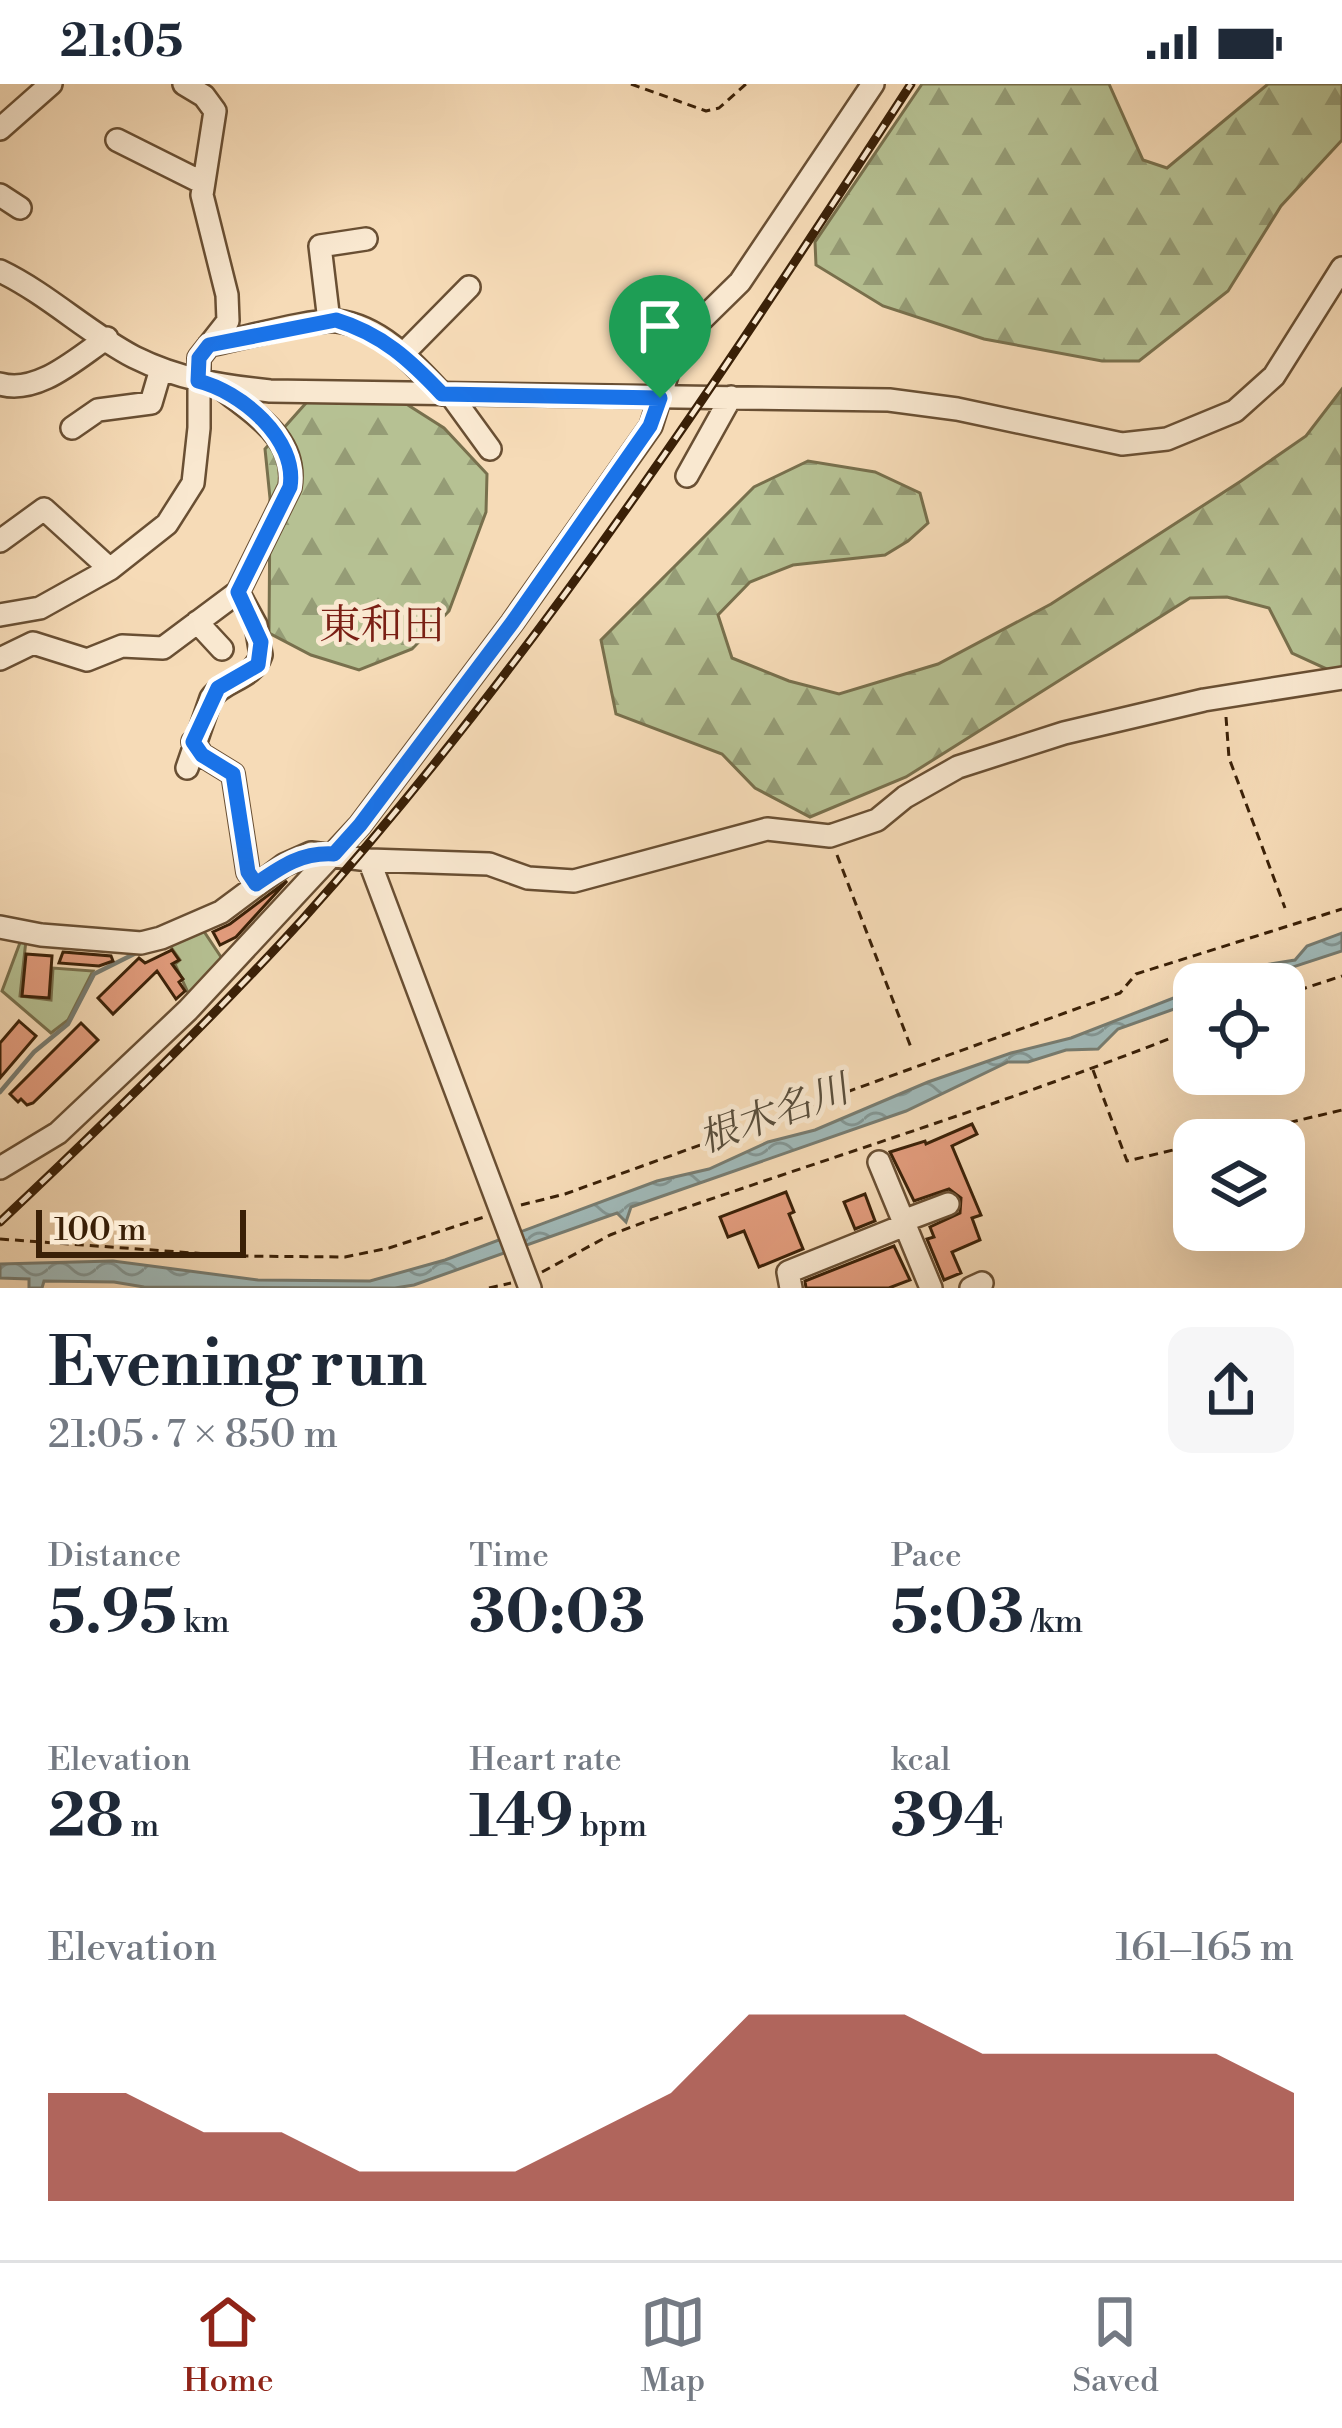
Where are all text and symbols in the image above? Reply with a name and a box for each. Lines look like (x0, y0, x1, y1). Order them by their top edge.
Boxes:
text: 21:05 (60, 14, 183, 71)
pin (609, 275, 711, 398)
icon: arrive (627, 293, 693, 359)
district label: 東和田 (319, 600, 445, 653)
map controls (1173, 963, 1305, 1251)
button: locate (1173, 963, 1305, 1095)
water label: 根木名川 (692, 1064, 859, 1165)
button: layers (1173, 1119, 1305, 1251)
scale bar (36, 1204, 246, 1257)
text: 100 m (54, 1210, 147, 1251)
text: Evening run (48, 1324, 427, 1407)
button: share (1168, 1327, 1294, 1453)
text: 21:05 · 7 × 850 m (48, 1411, 338, 1460)
text: Distance (48, 1536, 181, 1577)
text: Time (469, 1536, 549, 1577)
text: Pace (891, 1536, 962, 1577)
text: 5.95 (48, 1577, 177, 1652)
text: 30:03 (469, 1577, 645, 1652)
text: 5:03 (891, 1577, 1024, 1652)
text: km (177, 1602, 230, 1643)
text: /km (1024, 1602, 1083, 1643)
text: Elevation (48, 1740, 191, 1781)
text: Heart rate (469, 1740, 622, 1781)
text: kcal (891, 1740, 951, 1781)
text: 28 (48, 1781, 124, 1856)
text: 149 (469, 1781, 574, 1856)
text: 394 (891, 1781, 1004, 1856)
text: m (124, 1806, 159, 1847)
text: bpm (574, 1806, 647, 1847)
text: Elevation (48, 1924, 217, 1973)
text: 161–165 m (1116, 1924, 1294, 1973)
tab: Home (183, 2289, 274, 2402)
tab: Map (640, 2289, 706, 2402)
tab: Saved (1072, 2289, 1159, 2402)

